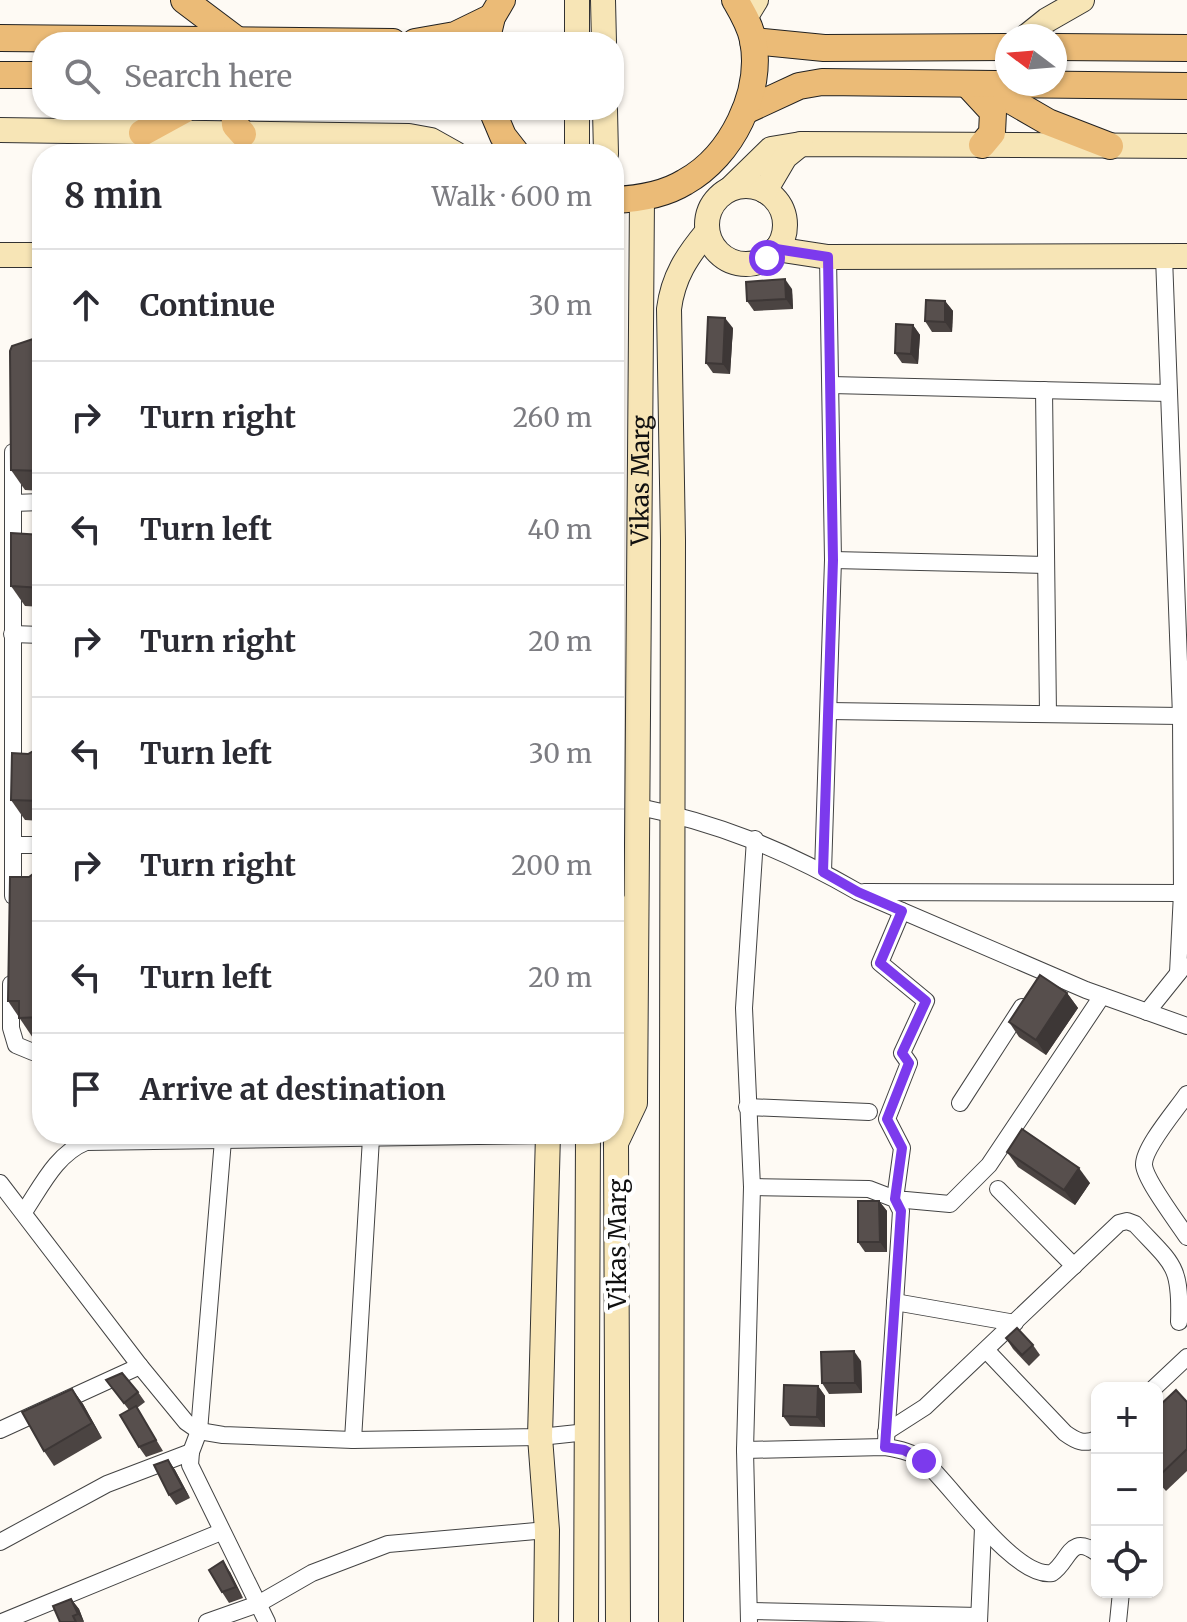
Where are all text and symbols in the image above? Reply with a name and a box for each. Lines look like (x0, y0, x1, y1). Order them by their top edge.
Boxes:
north arrow (995, 24, 1067, 96)
search box (32, 32, 624, 120)
icon: search (60, 54, 104, 98)
text: Search here (124, 57, 292, 95)
text: 8 min (64, 175, 162, 217)
text: Walk · 600 m (432, 180, 592, 213)
route start (749, 240, 785, 276)
icon: ahead (64, 283, 108, 327)
text: Continue (140, 286, 275, 324)
text: 30 m (529, 289, 592, 322)
icon: right (64, 395, 108, 439)
text: Turn right (140, 398, 296, 436)
text: 260 m (513, 401, 592, 434)
street label: Vikas Marg (624, 414, 656, 547)
icon: left (64, 507, 108, 551)
text: Turn left (140, 510, 272, 548)
text: 40 m (528, 513, 592, 546)
icon: right (64, 619, 108, 663)
text: Turn right (140, 622, 296, 660)
text: 20 m (528, 625, 592, 658)
icon: left (64, 731, 108, 775)
text: Turn left (140, 734, 272, 772)
text: 30 m (529, 737, 592, 770)
icon: right (64, 843, 108, 887)
text: Turn right (140, 846, 296, 884)
text: 200 m (511, 849, 592, 882)
icon: left (64, 955, 108, 999)
text: Turn left (140, 958, 272, 996)
text: 20 m (528, 961, 592, 994)
icon: arrive (64, 1067, 108, 1111)
text: Arrive at destination (140, 1070, 446, 1108)
street label: Vikas Marg (602, 1178, 633, 1310)
map controls (1091, 1382, 1163, 1598)
button: + (1091, 1382, 1163, 1454)
route end (906, 1443, 942, 1479)
button: − (1091, 1454, 1163, 1526)
button: locate (1091, 1526, 1163, 1598)

